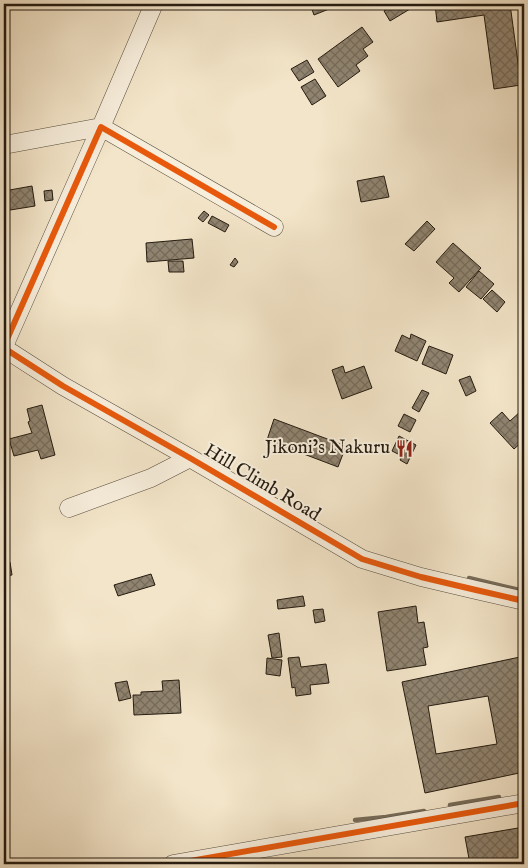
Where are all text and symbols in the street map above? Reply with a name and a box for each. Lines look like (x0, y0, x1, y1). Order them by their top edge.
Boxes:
place label: Jikoni’s Nakuru (263, 436, 390, 460)
restaurant icon: Jikoni’s Nakuru (394, 438, 414, 458)
street label: Hill Climb Road (199, 439, 325, 528)

